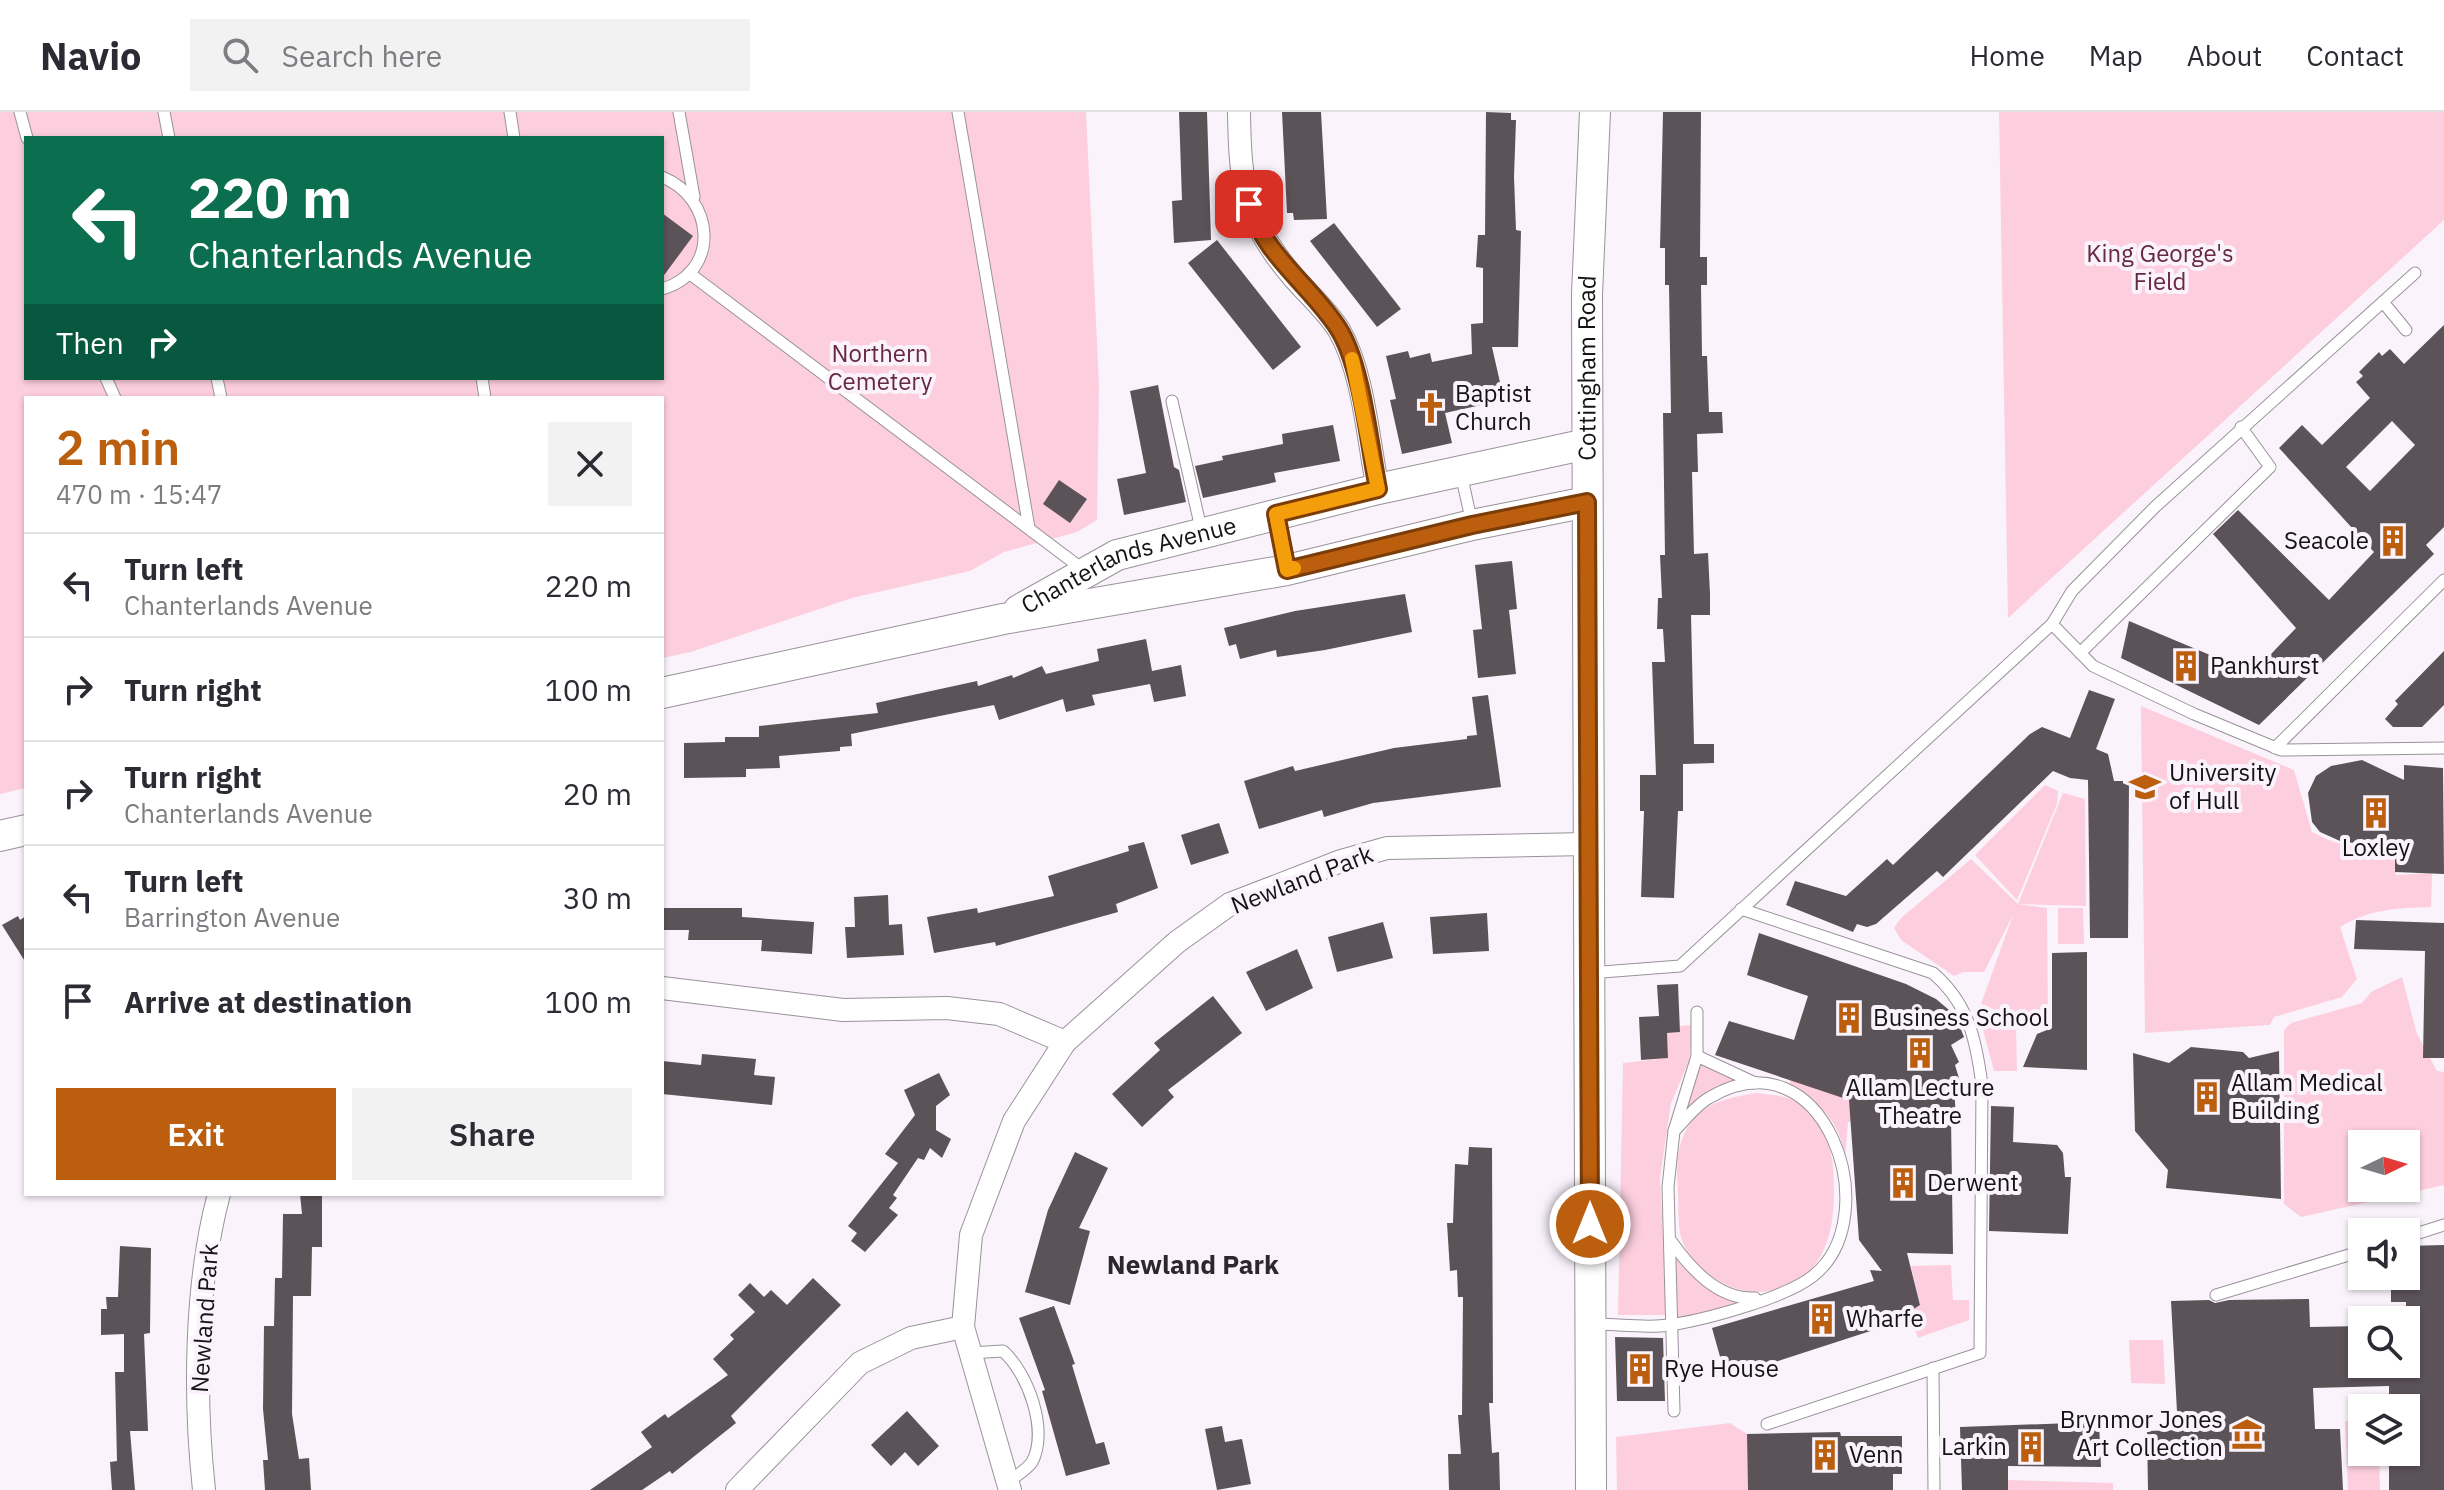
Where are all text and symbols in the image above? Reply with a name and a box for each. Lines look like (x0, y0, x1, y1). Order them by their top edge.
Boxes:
search box (190, 19, 750, 91)
text: Navio (40, 31, 142, 80)
icon: search (218, 33, 262, 77)
text: Search here (282, 36, 442, 75)
text: Home (1969, 37, 2045, 74)
text: Map (2089, 37, 2143, 74)
text: About (2187, 37, 2262, 74)
text: Contact (2306, 37, 2404, 74)
text: 220 m (188, 161, 352, 233)
icon: left (56, 168, 160, 272)
pin (1215, 170, 1283, 238)
icon: arrive (1227, 182, 1271, 226)
text: Chanterlands Avenue (188, 231, 533, 278)
park label: King George's Field (2086, 237, 2234, 297)
street label: Cottingham Road (1570, 274, 1603, 461)
icon: right (140, 320, 184, 364)
text: Then (56, 323, 124, 362)
park label: Northern Cemetery (828, 337, 932, 397)
place label: Baptist Church (1455, 377, 1532, 437)
church icon: Baptist Church (1414, 391, 1448, 425)
text: 2 min (56, 416, 180, 478)
button: close (548, 422, 632, 506)
text: 470 m · 15:47 (56, 477, 222, 511)
street label: Chanterlands Avenue (1015, 508, 1239, 621)
place label: Seacole (2284, 524, 2369, 556)
building icon: Seacole (2376, 524, 2410, 558)
text: Turn left (124, 549, 243, 588)
icon: left (56, 563, 100, 607)
text: 220 m (545, 566, 632, 605)
text: Chanterlands Avenue (124, 588, 373, 622)
building icon: Pankhurst (2169, 649, 2203, 683)
place label: Pankhurst (2210, 649, 2319, 681)
icon: right (56, 667, 100, 711)
text: Turn right (124, 670, 262, 709)
text: 100 m (545, 670, 632, 709)
place label: University of Hull (2169, 756, 2277, 816)
text: Turn right (124, 757, 262, 796)
school or university icon: University of Hull (2128, 770, 2162, 804)
icon: right (56, 771, 100, 815)
text: 20 m (563, 774, 632, 813)
text: Chanterlands Avenue (124, 796, 373, 830)
building icon: Loxley (2359, 796, 2393, 830)
place label: Loxley (2342, 831, 2410, 863)
street label: Newland Park (1226, 837, 1378, 921)
text: Turn left (124, 861, 243, 900)
icon: left (56, 875, 100, 919)
text: 30 m (563, 878, 632, 917)
text: Barrington Avenue (124, 900, 340, 934)
icon: arrive (56, 979, 100, 1023)
text: Arrive at destination (124, 982, 412, 1021)
text: 100 m (545, 982, 632, 1021)
building icon: Business School (1832, 1001, 1866, 1035)
place label: Business School (1873, 1001, 2049, 1033)
building icon: Allam Lecture Theatre (1903, 1036, 1937, 1070)
place label: Allam Medical Building (2231, 1066, 2383, 1126)
place label: Allam Lecture Theatre (1846, 1071, 1994, 1131)
building icon: Allam Medical Building (2190, 1080, 2224, 1114)
button: Exit (56, 1088, 336, 1180)
button: Share (352, 1088, 632, 1180)
north arrow (2348, 1130, 2420, 1202)
map controls (2348, 1130, 2420, 1466)
building icon: Derwent (1886, 1166, 1920, 1200)
place label: Derwent (1927, 1166, 2019, 1198)
position arrow (1548, 1182, 1632, 1266)
button: sound (2348, 1218, 2420, 1290)
street label: Newland Park (183, 1242, 225, 1394)
district label: Newland Park (1107, 1247, 1279, 1281)
building icon: Wharfe (1805, 1302, 1839, 1336)
place label: Wharfe (1846, 1302, 1924, 1334)
button: search (2348, 1306, 2420, 1378)
building icon: Rye House (1623, 1352, 1657, 1386)
place label: Rye House (1664, 1352, 1779, 1384)
button: layers (2348, 1394, 2420, 1466)
place label: Brynmor Jones Art Collection (2060, 1403, 2223, 1463)
museum icon: Brynmor Jones Art Collection (2230, 1417, 2264, 1451)
place label: Larkin (1941, 1430, 2007, 1462)
building icon: Larkin (2014, 1430, 2048, 1464)
building icon: Venn (1808, 1438, 1842, 1472)
place label: Venn (1849, 1438, 1903, 1470)

